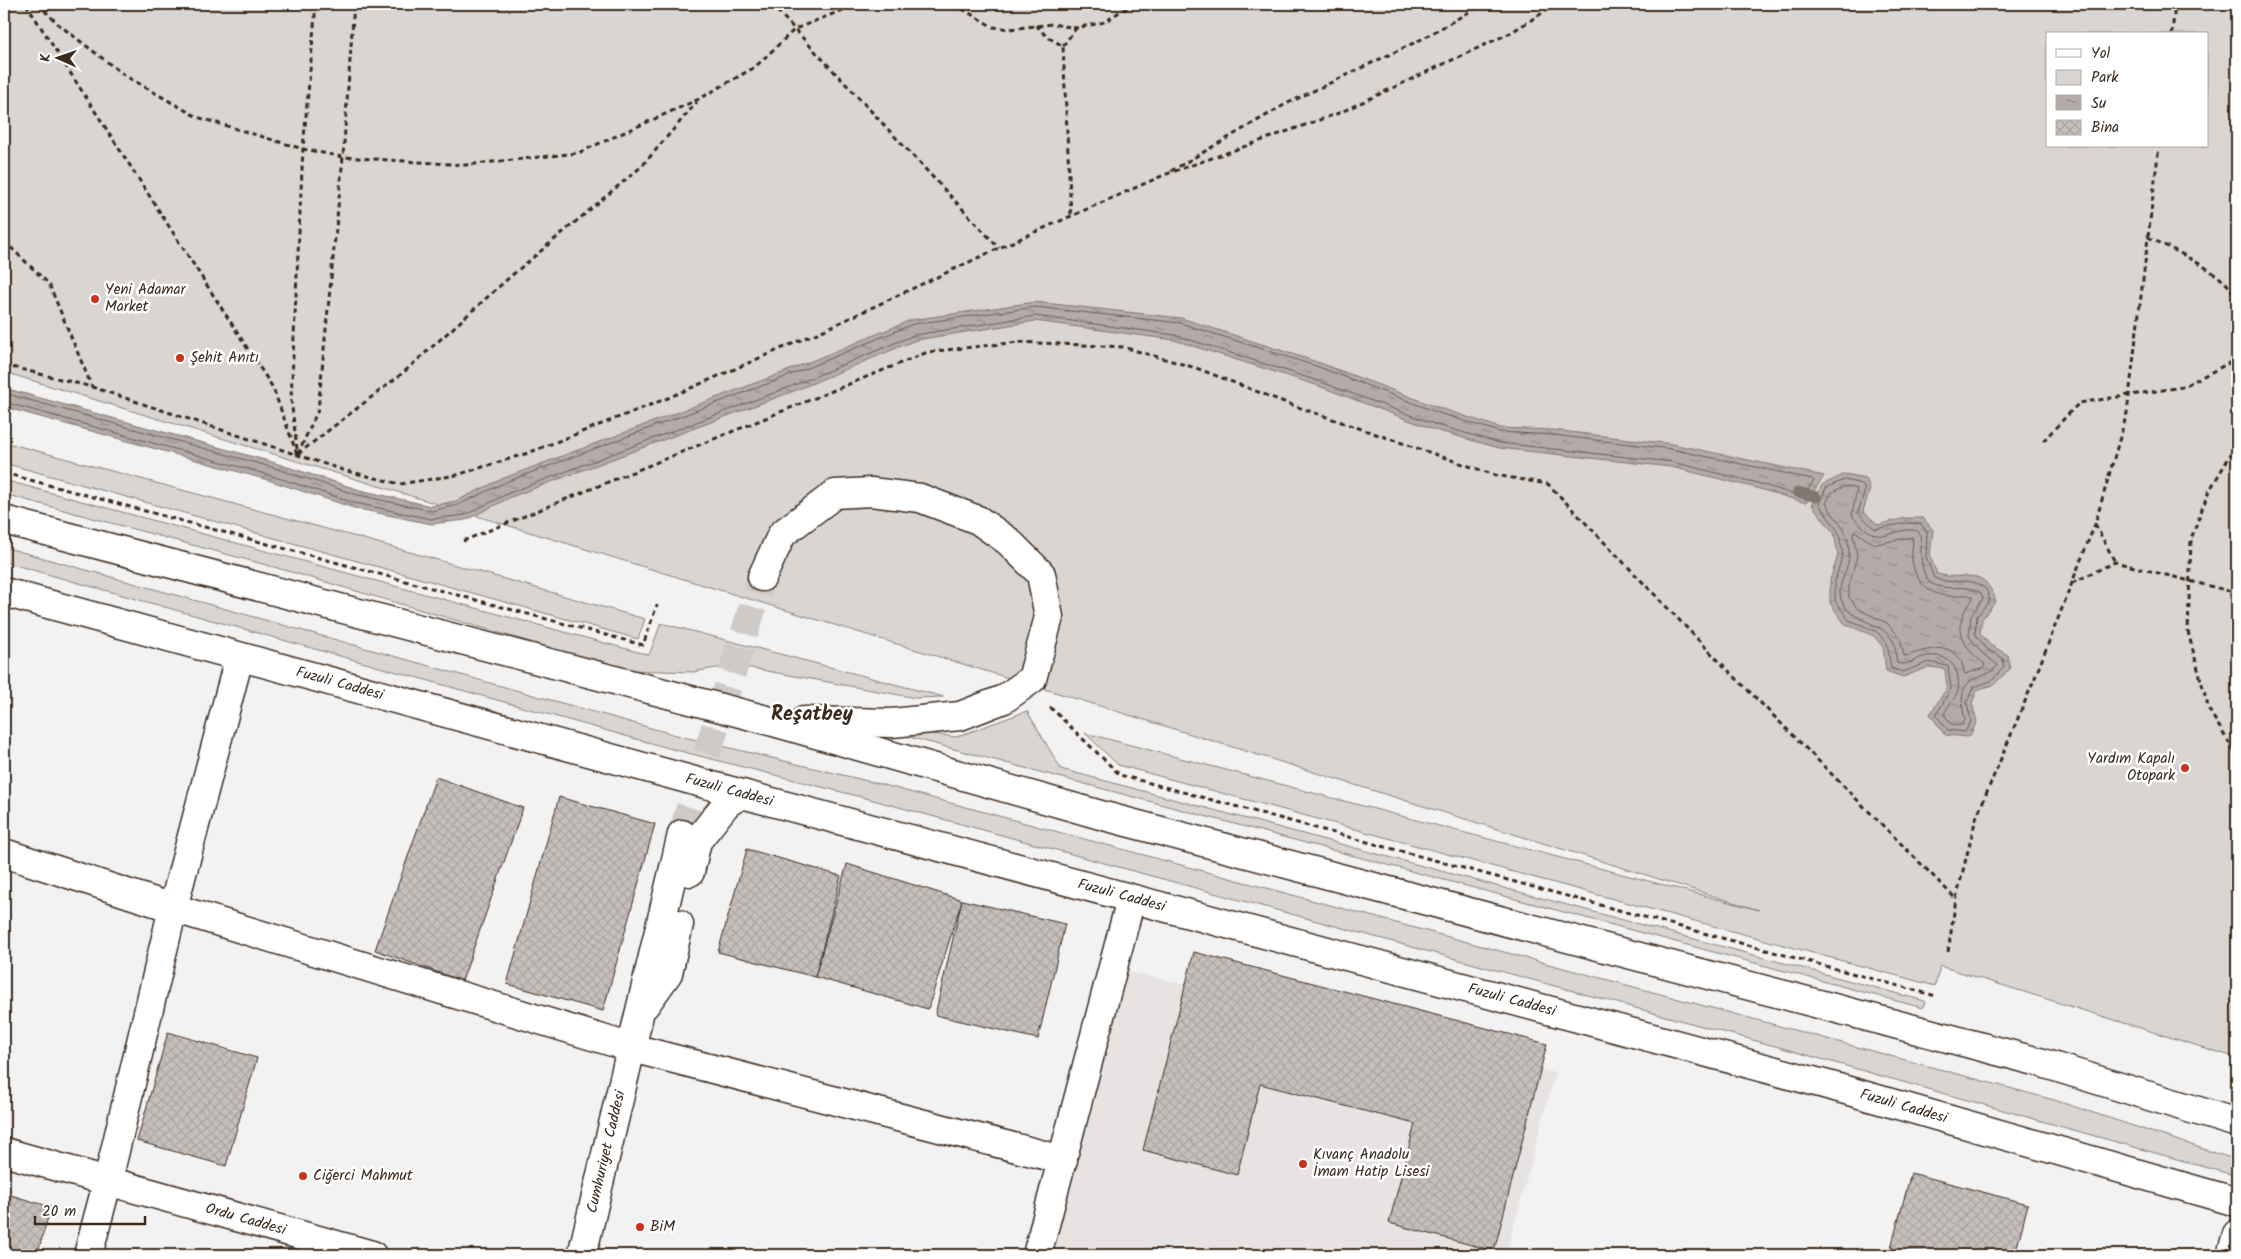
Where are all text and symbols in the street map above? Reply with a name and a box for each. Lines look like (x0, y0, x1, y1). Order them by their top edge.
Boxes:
north arrow (32, 32, 82, 82)
legend (2046, 32, 2208, 148)
text: Yol (2091, 42, 2110, 66)
text: K (35, 52, 57, 62)
text: Park (2091, 66, 2119, 90)
text: Su (2091, 92, 2106, 116)
text: Bina (2091, 116, 2119, 140)
place label: Yeni Adamar Market (105, 278, 187, 319)
marker: Yeni Adamar Market (89, 293, 101, 305)
place label: Şehit Anıtı (190, 346, 259, 370)
marker: Şehit Anıtı (174, 352, 186, 364)
street label: Fuzuli Caddesi (293, 660, 388, 708)
district label: Reşatbey (771, 699, 854, 731)
place label: Yardım Kapalı Otopark (2087, 747, 2176, 788)
marker: Yardım Kapalı Otopark (2179, 762, 2191, 774)
street label: Fuzuli Caddesi (683, 767, 777, 814)
street label: Fuzuli Caddesi (1075, 872, 1169, 919)
street label: Fuzuli Caddesi (1465, 977, 1560, 1024)
street label: Fuzuli Caddesi (1857, 1083, 1951, 1131)
street label: Cumhuriyet Caddesi (580, 1087, 633, 1216)
place label: Kıvanç Anadolu İmam Hatip Lisesi (1313, 1143, 1431, 1184)
marker: Kıvanç Anadolu İmam Hatip Lisesi (1297, 1158, 1309, 1170)
place label: Ciğerci Mahmut (313, 1164, 413, 1188)
marker: Ciğerci Mahmut (297, 1170, 309, 1182)
scale bar (35, 1194, 145, 1226)
street label: Ordu Caddesi (203, 1197, 290, 1243)
text: 20 m (42, 1200, 76, 1224)
place label: BiM (650, 1215, 675, 1239)
marker: BiM (634, 1221, 646, 1233)

